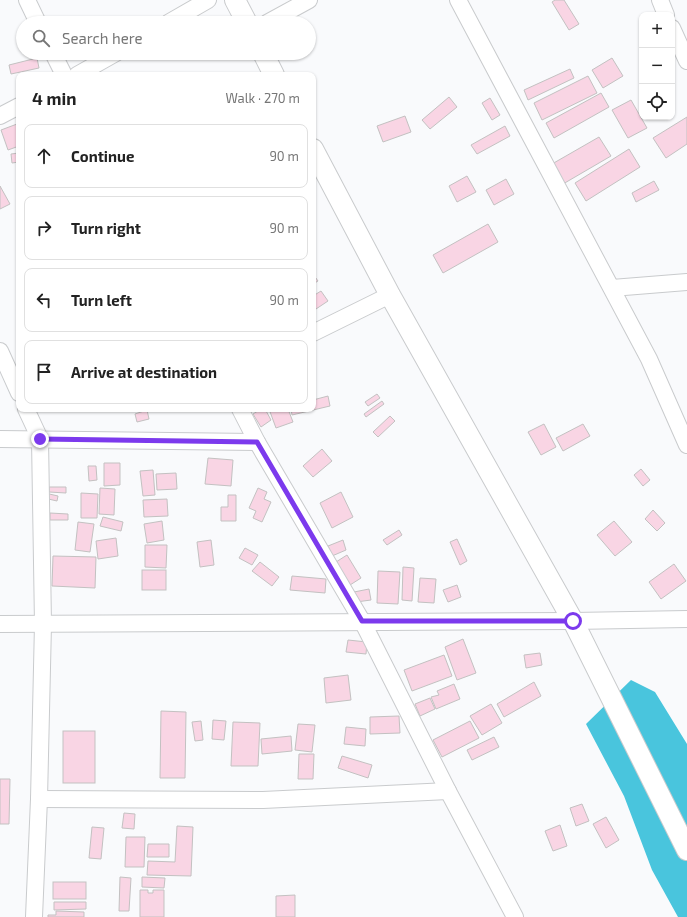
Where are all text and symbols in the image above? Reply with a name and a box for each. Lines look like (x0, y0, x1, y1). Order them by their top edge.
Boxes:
map controls (639, 12, 675, 120)
button: + (639, 12, 675, 48)
search box (16, 16, 316, 60)
icon: search (30, 27, 52, 49)
text: Search here (62, 29, 143, 47)
button: − (639, 48, 675, 84)
button: locate (639, 84, 675, 120)
text: 4 min (32, 88, 76, 108)
text: Walk · 270 m (225, 90, 300, 106)
icon: ahead (33, 145, 55, 167)
text: Continue (71, 147, 134, 165)
text: 90 m (269, 148, 299, 164)
icon: right (33, 217, 55, 239)
text: Turn right (71, 219, 141, 237)
text: 90 m (269, 220, 299, 236)
icon: left (33, 289, 55, 311)
text: Turn left (71, 291, 132, 309)
text: 90 m (269, 292, 299, 308)
icon: arrive (33, 361, 55, 383)
text: Arrive at destination (71, 363, 217, 381)
route end (31, 430, 49, 448)
route start (564, 612, 582, 630)

